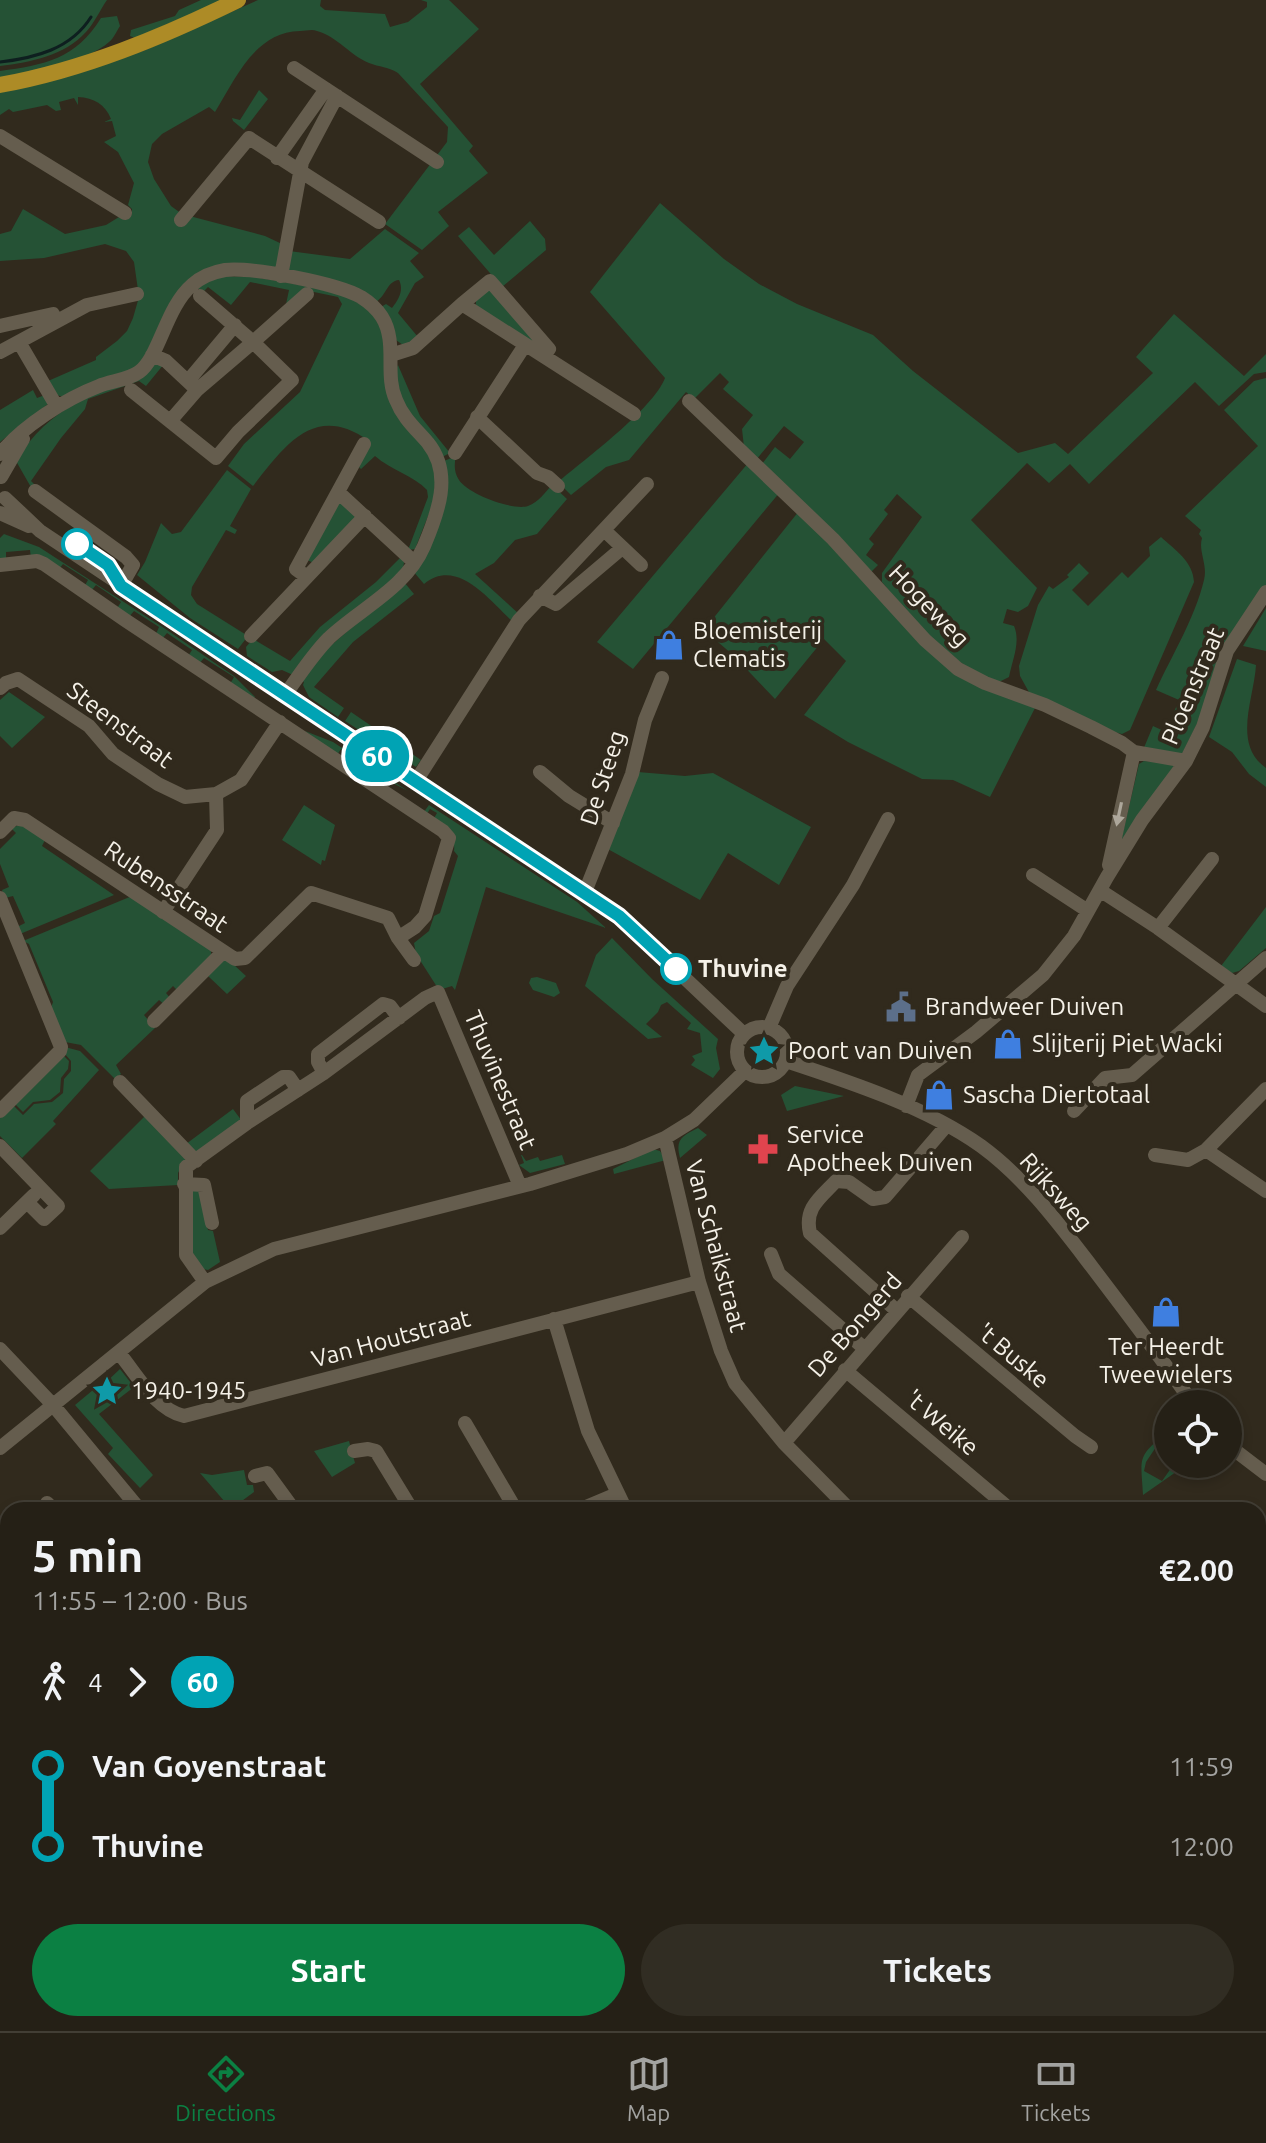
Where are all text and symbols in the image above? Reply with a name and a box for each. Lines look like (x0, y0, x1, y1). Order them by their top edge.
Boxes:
unlabelled marker (62, 529, 92, 559)
street label: Hogeweg (884, 559, 975, 652)
place label: Bloemisterij Clematis (693, 617, 822, 672)
street label: Ploenstraat (1156, 623, 1230, 748)
shop icon: Bloemisterij Clematis (652, 628, 686, 662)
street label: Steenstraat (62, 676, 179, 773)
street label: De Steeg (575, 727, 630, 829)
line badge: 60 (341, 730, 413, 782)
text: 60 (361, 740, 393, 771)
one-way arrow (1113, 802, 1125, 827)
street label: Rubensstraat (99, 835, 234, 938)
marker: Thuvine (661, 954, 691, 984)
place label: Thuvine (698, 955, 788, 982)
public building icon: Brandweer Duiven (884, 990, 918, 1024)
place label: Brandweer Duiven (925, 993, 1124, 1020)
street label: Thuvinestraat (459, 1006, 542, 1154)
shop icon: Slijterij Piet Wacki (991, 1027, 1025, 1061)
place label: Slijterij Piet Wacki (1032, 1030, 1223, 1057)
place icon: Poort van Duiven (747, 1034, 781, 1068)
place label: Poort van Duiven (788, 1037, 972, 1064)
shop icon: Sascha Diertotaal (922, 1078, 956, 1112)
place label: Sascha Diertotaal (963, 1081, 1150, 1108)
place label: Service Apotheek Duiven (787, 1121, 973, 1176)
pharmacy icon: Service Apotheek Duiven (746, 1132, 780, 1166)
street label: Rijksweg (1015, 1147, 1098, 1236)
street label: Van Schaikstraat (681, 1157, 753, 1335)
street label: De Bongerd (802, 1267, 907, 1382)
shop icon: Ter Heerdt Tweewielers (1149, 1295, 1183, 1329)
street label: Van Houtstraat (309, 1304, 474, 1373)
street label: 't Buske (972, 1318, 1055, 1393)
place label: Ter Heerdt Tweewielers (1099, 1333, 1233, 1388)
place icon: 1940-1945 (90, 1374, 124, 1408)
place label: 1940-1945 (131, 1377, 246, 1404)
street label: 't Weike (900, 1384, 984, 1461)
map controls (1154, 1390, 1242, 1478)
button: locate (1154, 1390, 1242, 1478)
text: 5 min (32, 1531, 143, 1580)
text: €2.00 (1159, 1553, 1234, 1587)
text: 11:55 – 12:00 · Bus (32, 1586, 248, 1615)
icon: walk (32, 1660, 76, 1704)
icon: forward (115, 1660, 159, 1704)
text: 60 (187, 1666, 218, 1697)
text: 4 (88, 1668, 103, 1697)
text: Van Goyenstraat (92, 1749, 327, 1783)
text: 11:59 (1169, 1752, 1234, 1781)
text: Thuvine (92, 1829, 204, 1863)
text: 12:00 (1169, 1832, 1234, 1861)
button: Start (32, 1924, 625, 2016)
button: Tickets (641, 1924, 1234, 2016)
tab: Directions (175, 2052, 276, 2125)
tab: Map (627, 2052, 671, 2125)
tab: Tickets (1021, 2052, 1091, 2125)

